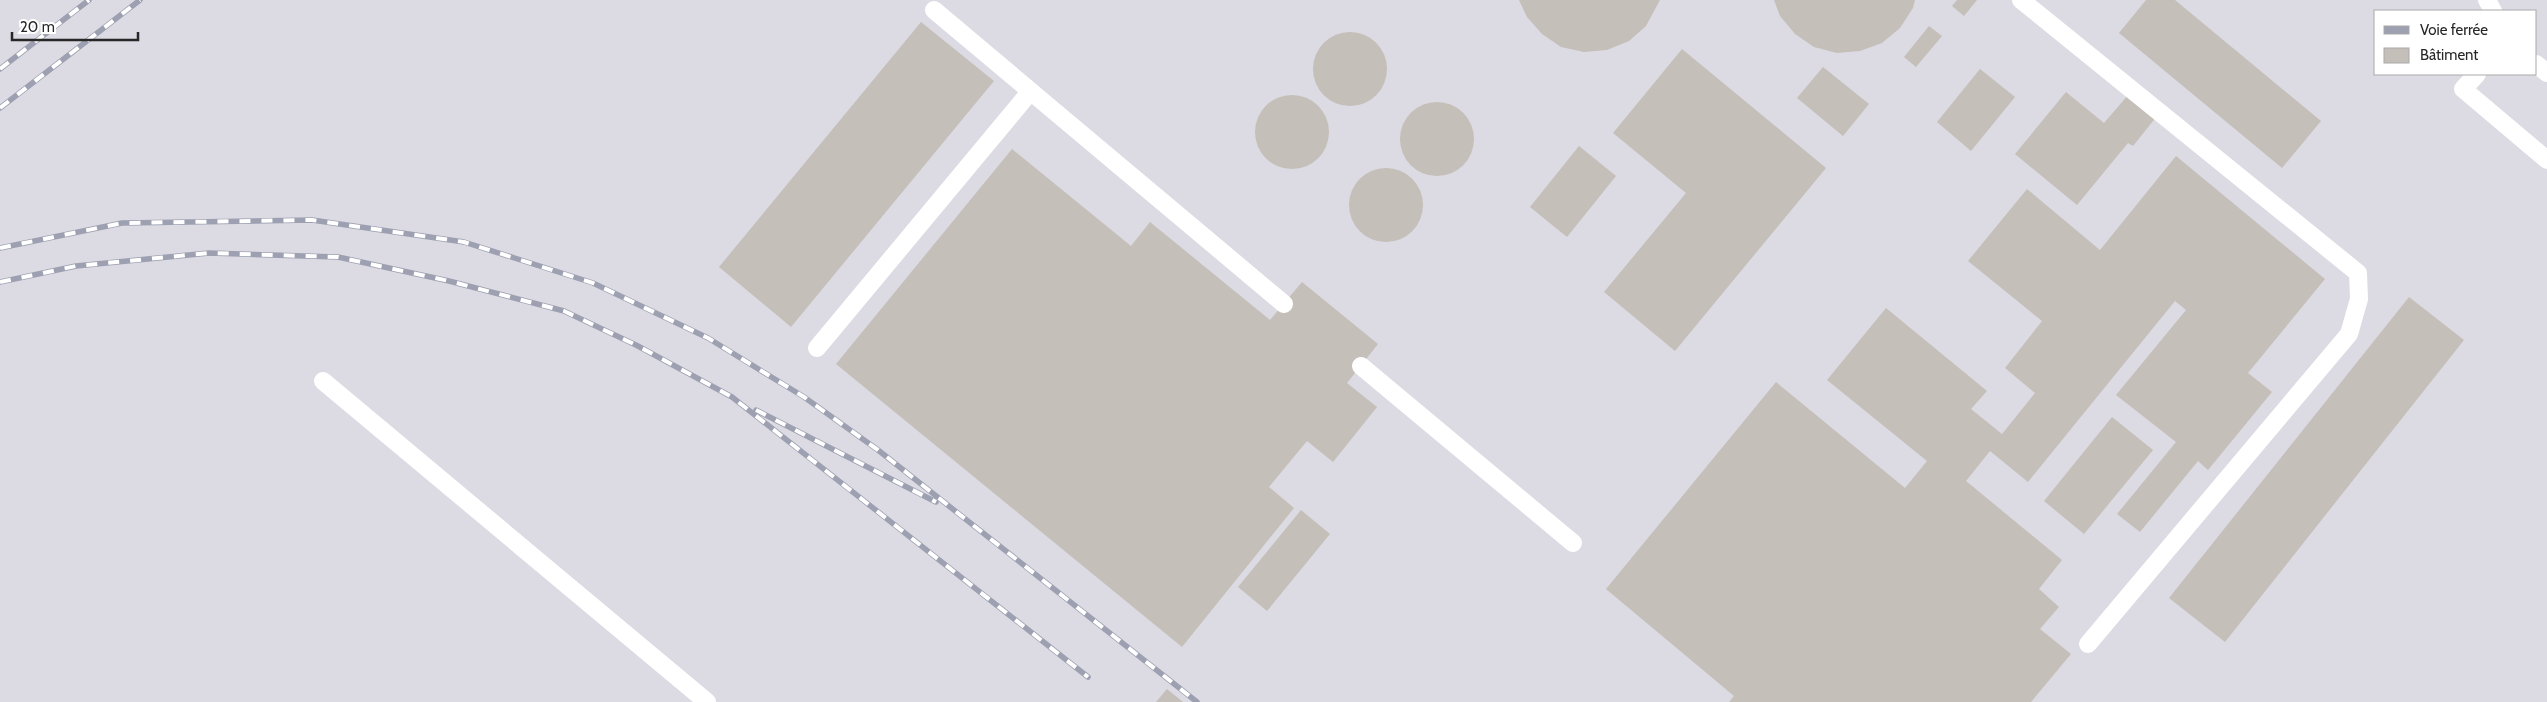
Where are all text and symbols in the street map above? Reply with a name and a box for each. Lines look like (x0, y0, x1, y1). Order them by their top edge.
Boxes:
scale bar (12, 10, 139, 42)
legend (2374, 10, 2537, 75)
text: 20 m (20, 18, 55, 36)
text: Voie ferrée (2420, 21, 2488, 39)
text: Bâtiment (2420, 46, 2478, 64)

